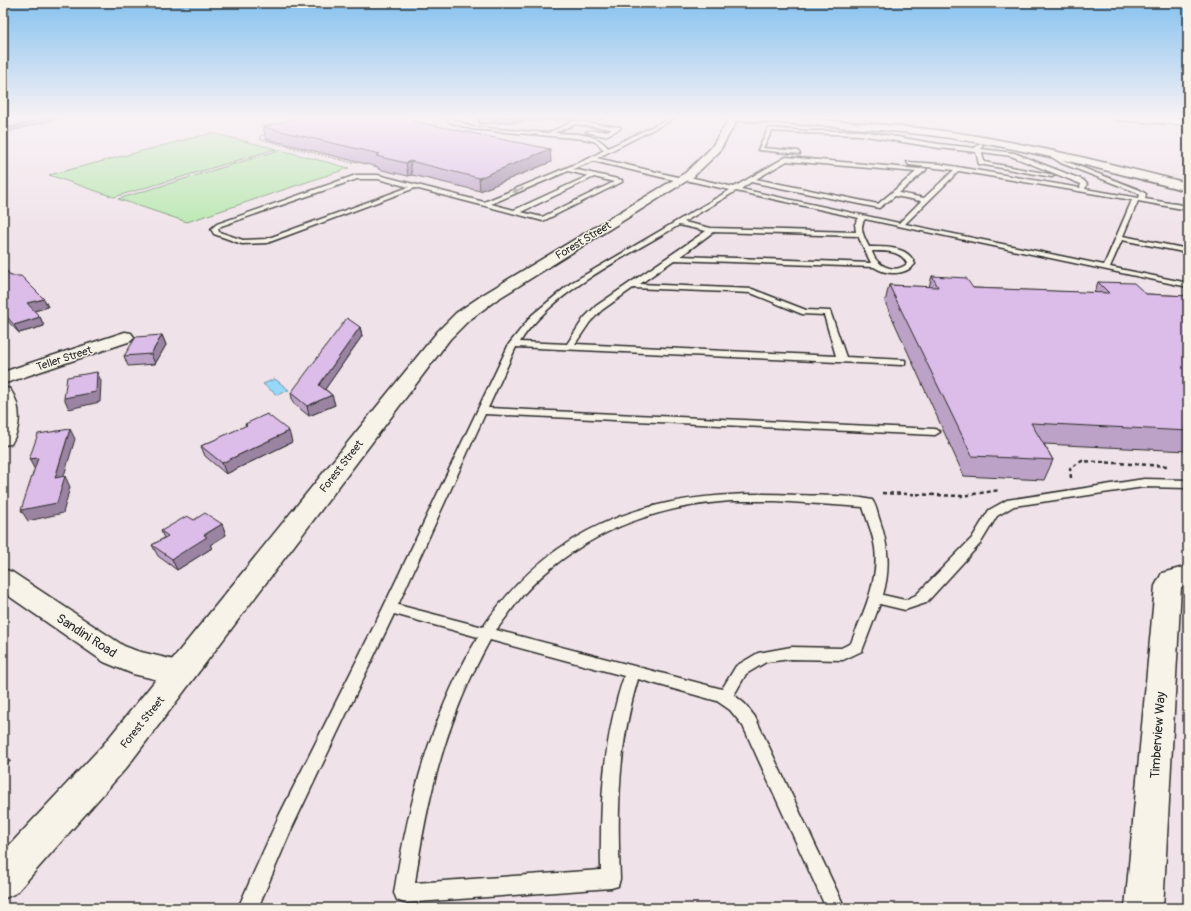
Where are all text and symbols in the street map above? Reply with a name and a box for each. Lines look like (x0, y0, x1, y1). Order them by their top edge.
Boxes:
one-way arrow (512, 187, 523, 193)
street label: Forest Street (553, 218, 614, 262)
street label: Teller Street (35, 343, 94, 374)
street label: Forest Street (317, 437, 366, 495)
street label: Sandini Road (53, 610, 120, 661)
street label: Timberview Way (1147, 691, 1169, 779)
street label: Forest Street (118, 693, 168, 751)

